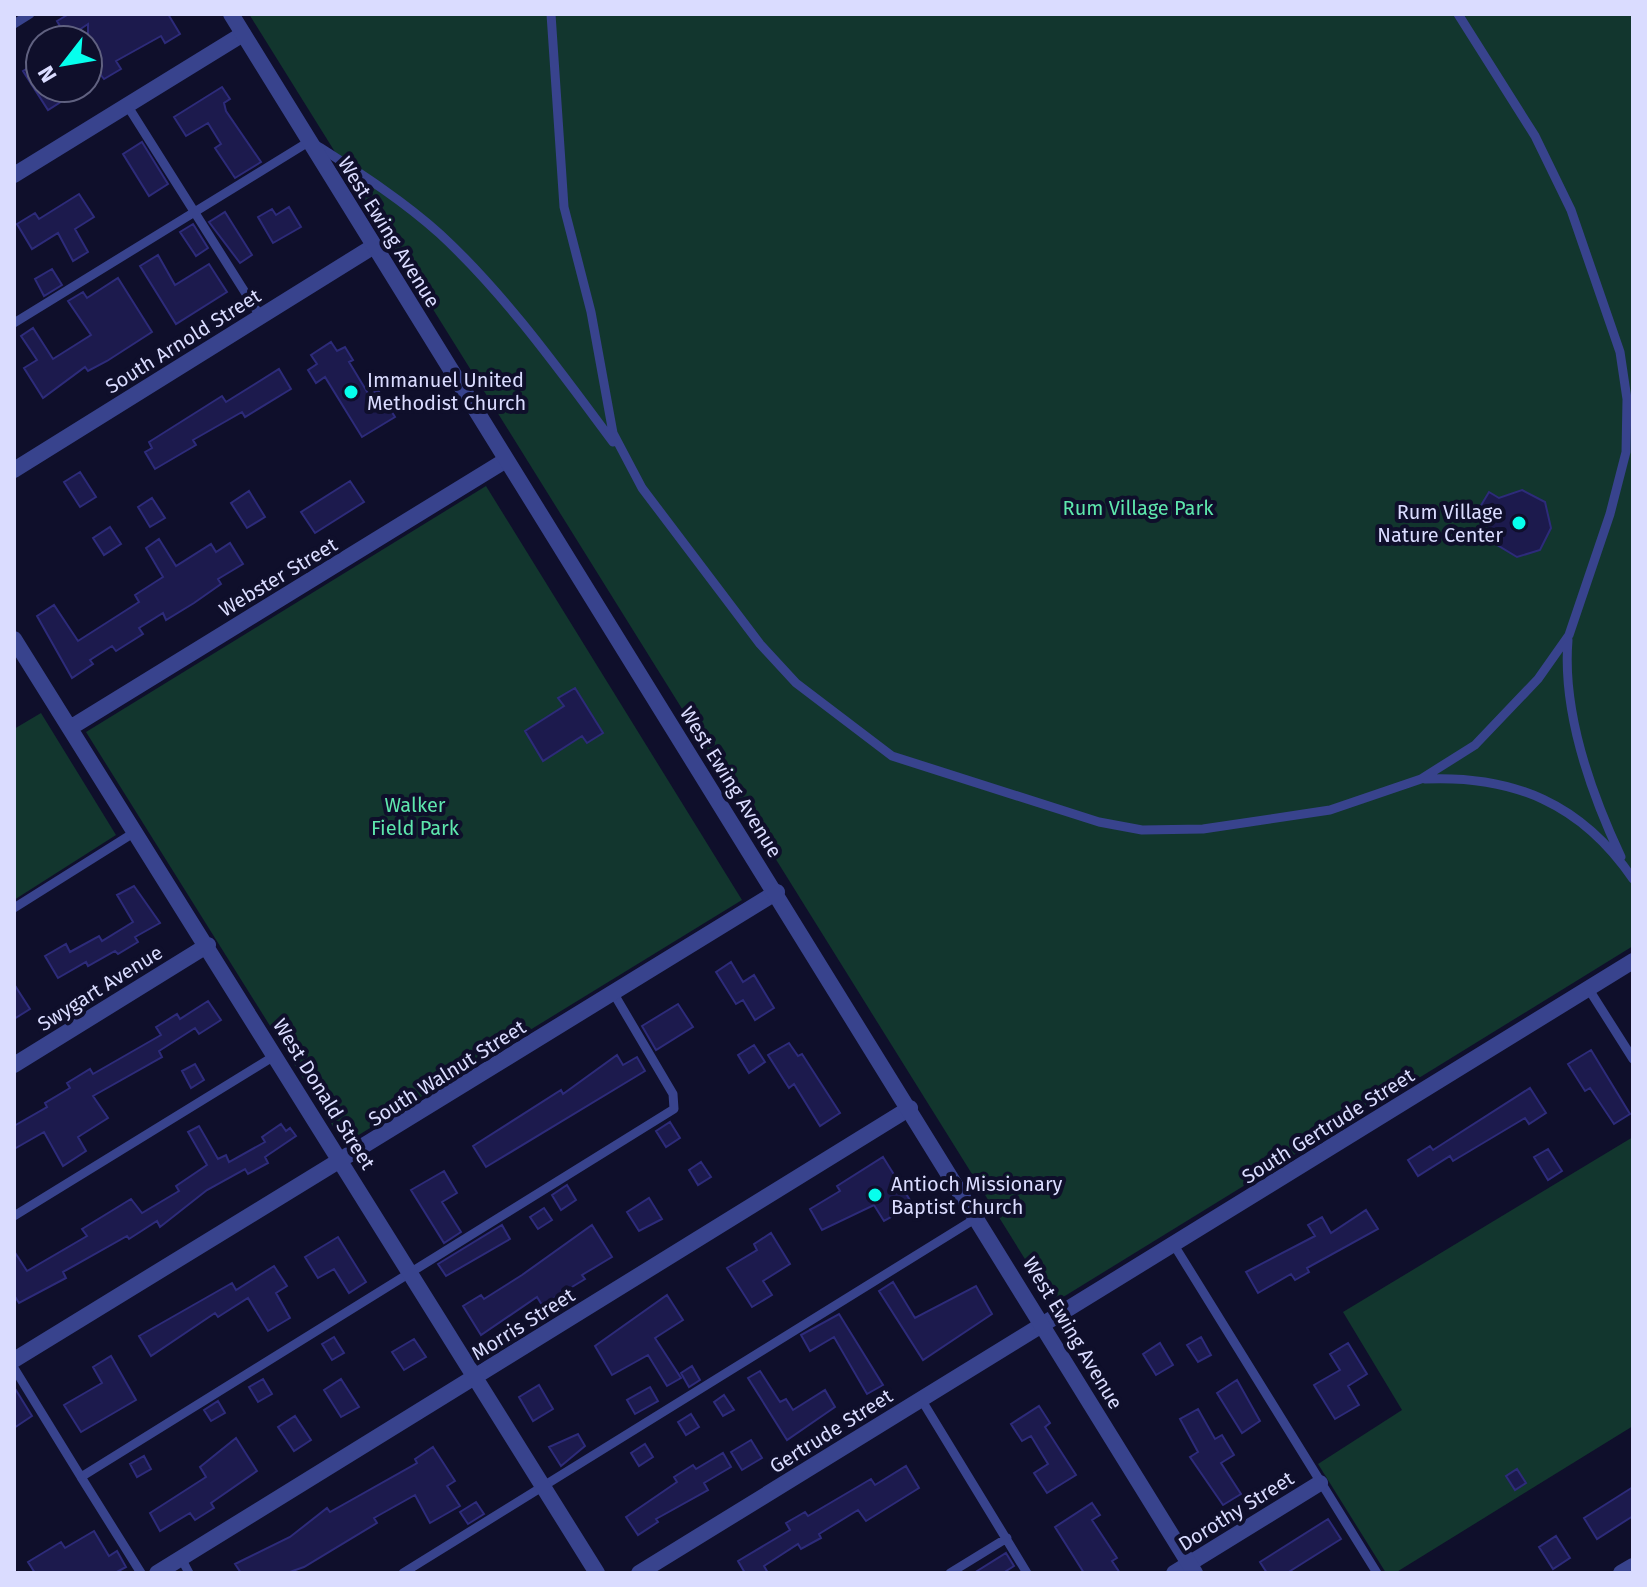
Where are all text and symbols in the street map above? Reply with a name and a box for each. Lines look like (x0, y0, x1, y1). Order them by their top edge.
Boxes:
north arrow (24, 24, 104, 104)
text: N (32, 61, 63, 87)
street label: West Ewing Avenue (333, 152, 445, 312)
street label: South Arnold Street (101, 283, 266, 398)
place label: Immanuel United Methodist Church (367, 368, 526, 415)
marker: Immanuel United Methodist Church (342, 383, 360, 401)
park label: Rum Village Park (1063, 496, 1214, 520)
place label: Rum Village Nature Center (1377, 500, 1503, 547)
marker: Rum Village Nature Center (1510, 514, 1528, 532)
street label: Webster Street (215, 532, 342, 622)
street label: West Ewing Avenue (675, 702, 787, 862)
park label: Walker Field Park (371, 793, 460, 840)
street label: Swygart Avenue (33, 940, 167, 1036)
street label: West Donald Street (268, 1014, 381, 1175)
street label: South Walnut Street (364, 1014, 531, 1131)
street label: South Gertrude Street (1237, 1063, 1419, 1189)
place label: Antioch Missionary Baptist Church (891, 1172, 1063, 1219)
marker: Antioch Missionary Baptist Church (866, 1186, 884, 1204)
street label: West Ewing Avenue (1018, 1253, 1128, 1413)
street label: Morris Street (467, 1282, 580, 1365)
street label: Gertrude Street (765, 1383, 897, 1478)
street label: Dorothy Street (1174, 1466, 1299, 1556)

